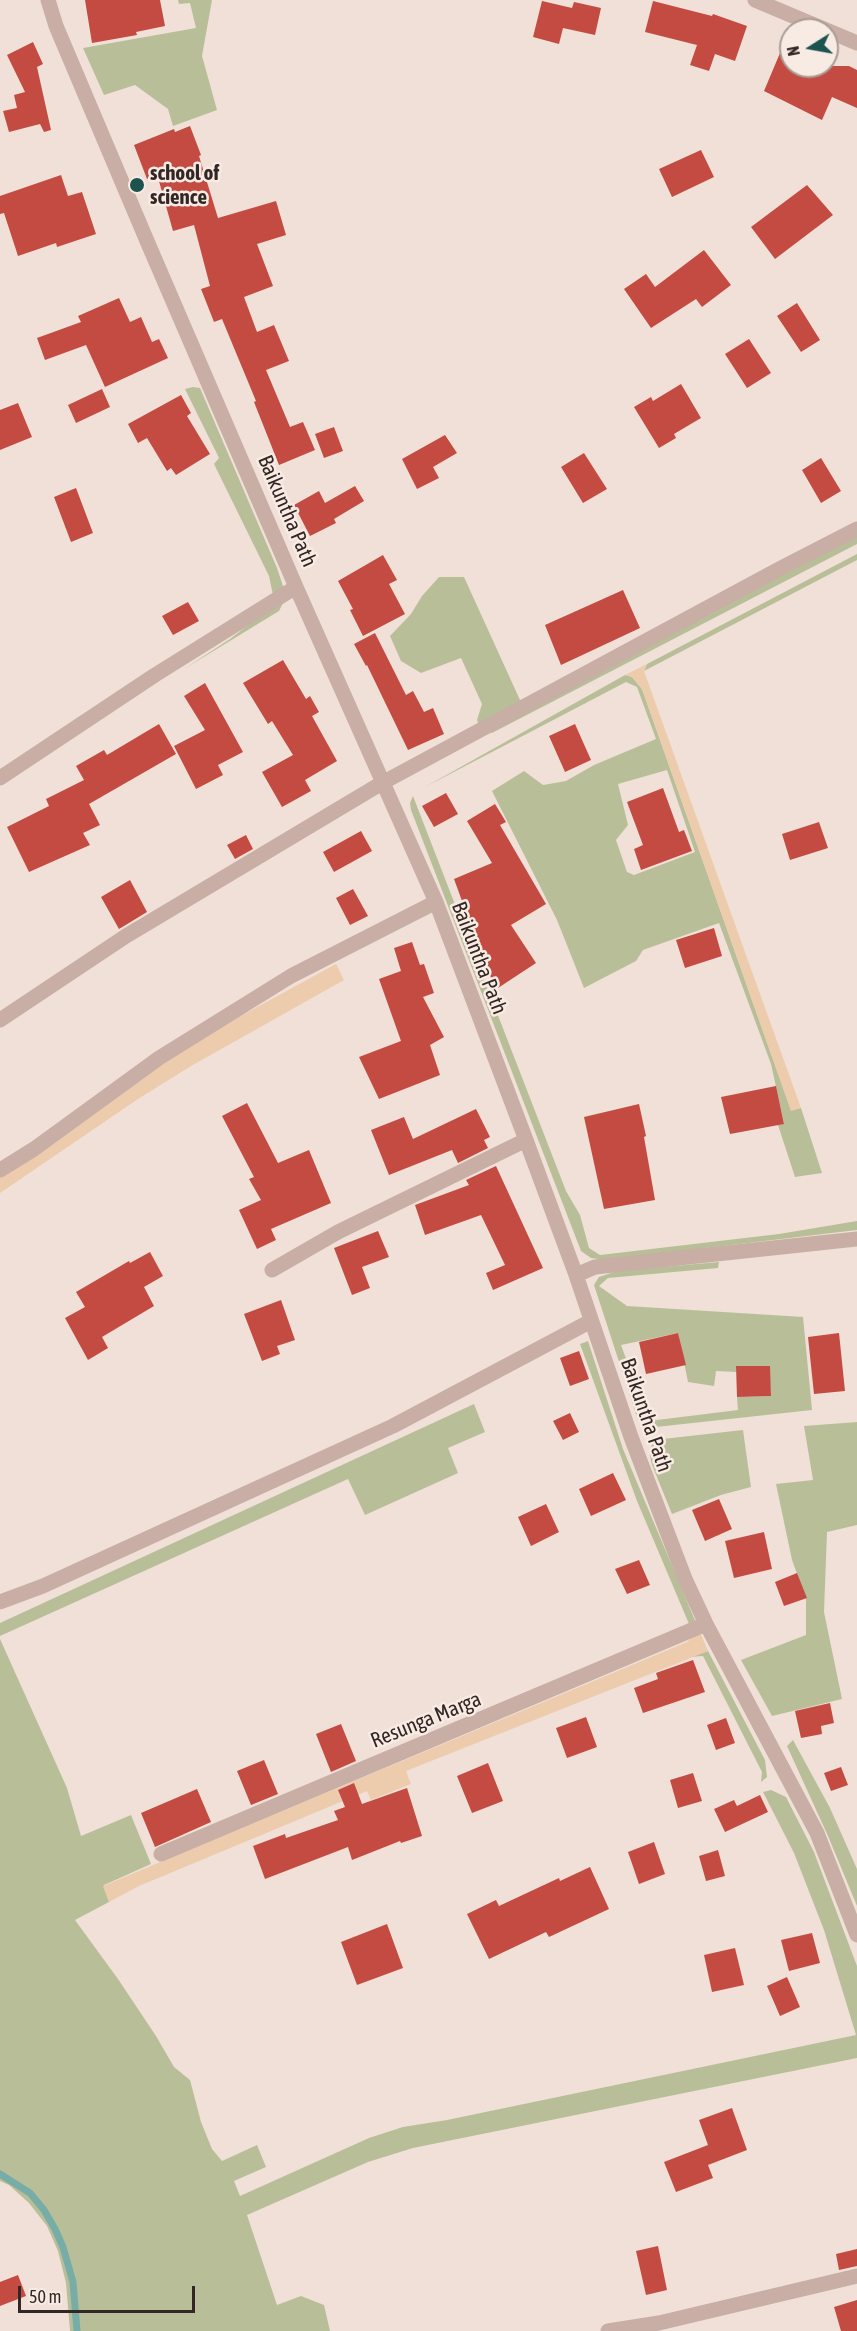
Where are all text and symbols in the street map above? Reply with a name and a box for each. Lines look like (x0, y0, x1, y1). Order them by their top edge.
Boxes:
north arrow (779, 18, 839, 78)
text: N (784, 45, 803, 57)
place label: school of science (150, 160, 219, 210)
marker: school of science (128, 176, 146, 194)
street label: Baikuntha Path (252, 451, 322, 571)
street label: Baikuntha Path (446, 898, 512, 1018)
street label: Baikuntha Path (615, 1355, 677, 1475)
street label: Resunga Marga (367, 1686, 485, 1754)
scale bar (21, 2274, 198, 2312)
text: 50 m (29, 2286, 61, 2307)

